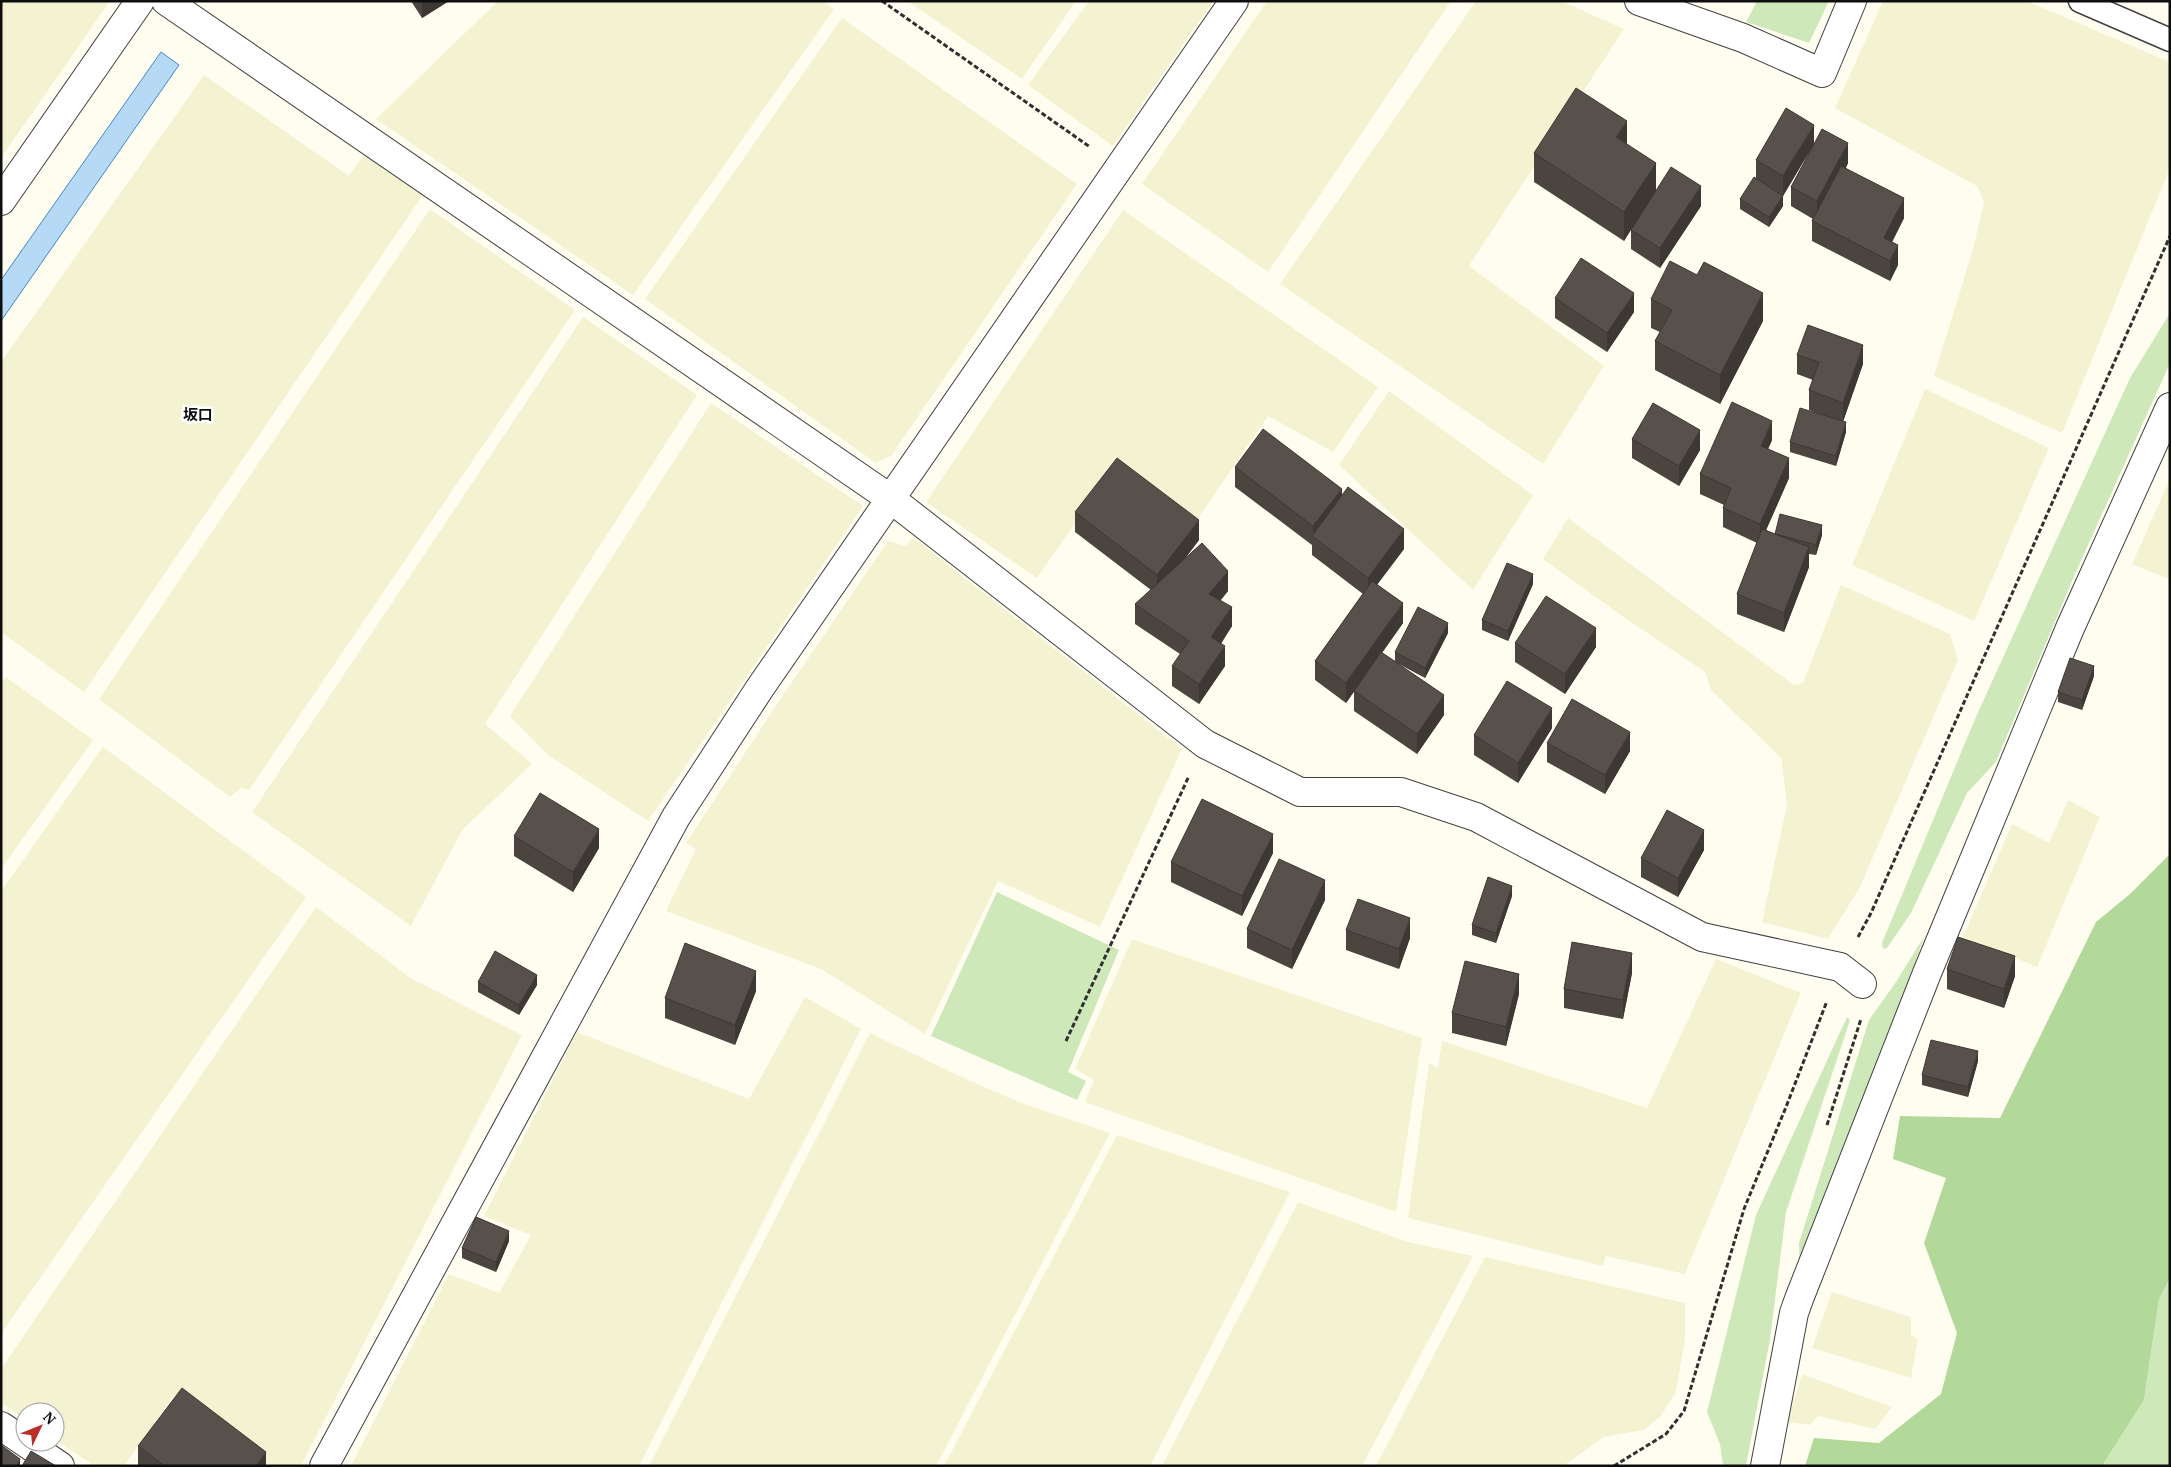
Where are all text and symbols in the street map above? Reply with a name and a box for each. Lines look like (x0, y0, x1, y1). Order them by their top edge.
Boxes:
district label: 坂口 (183, 404, 213, 424)
north arrow (15, 1402, 65, 1452)
text: N (39, 1407, 61, 1428)

